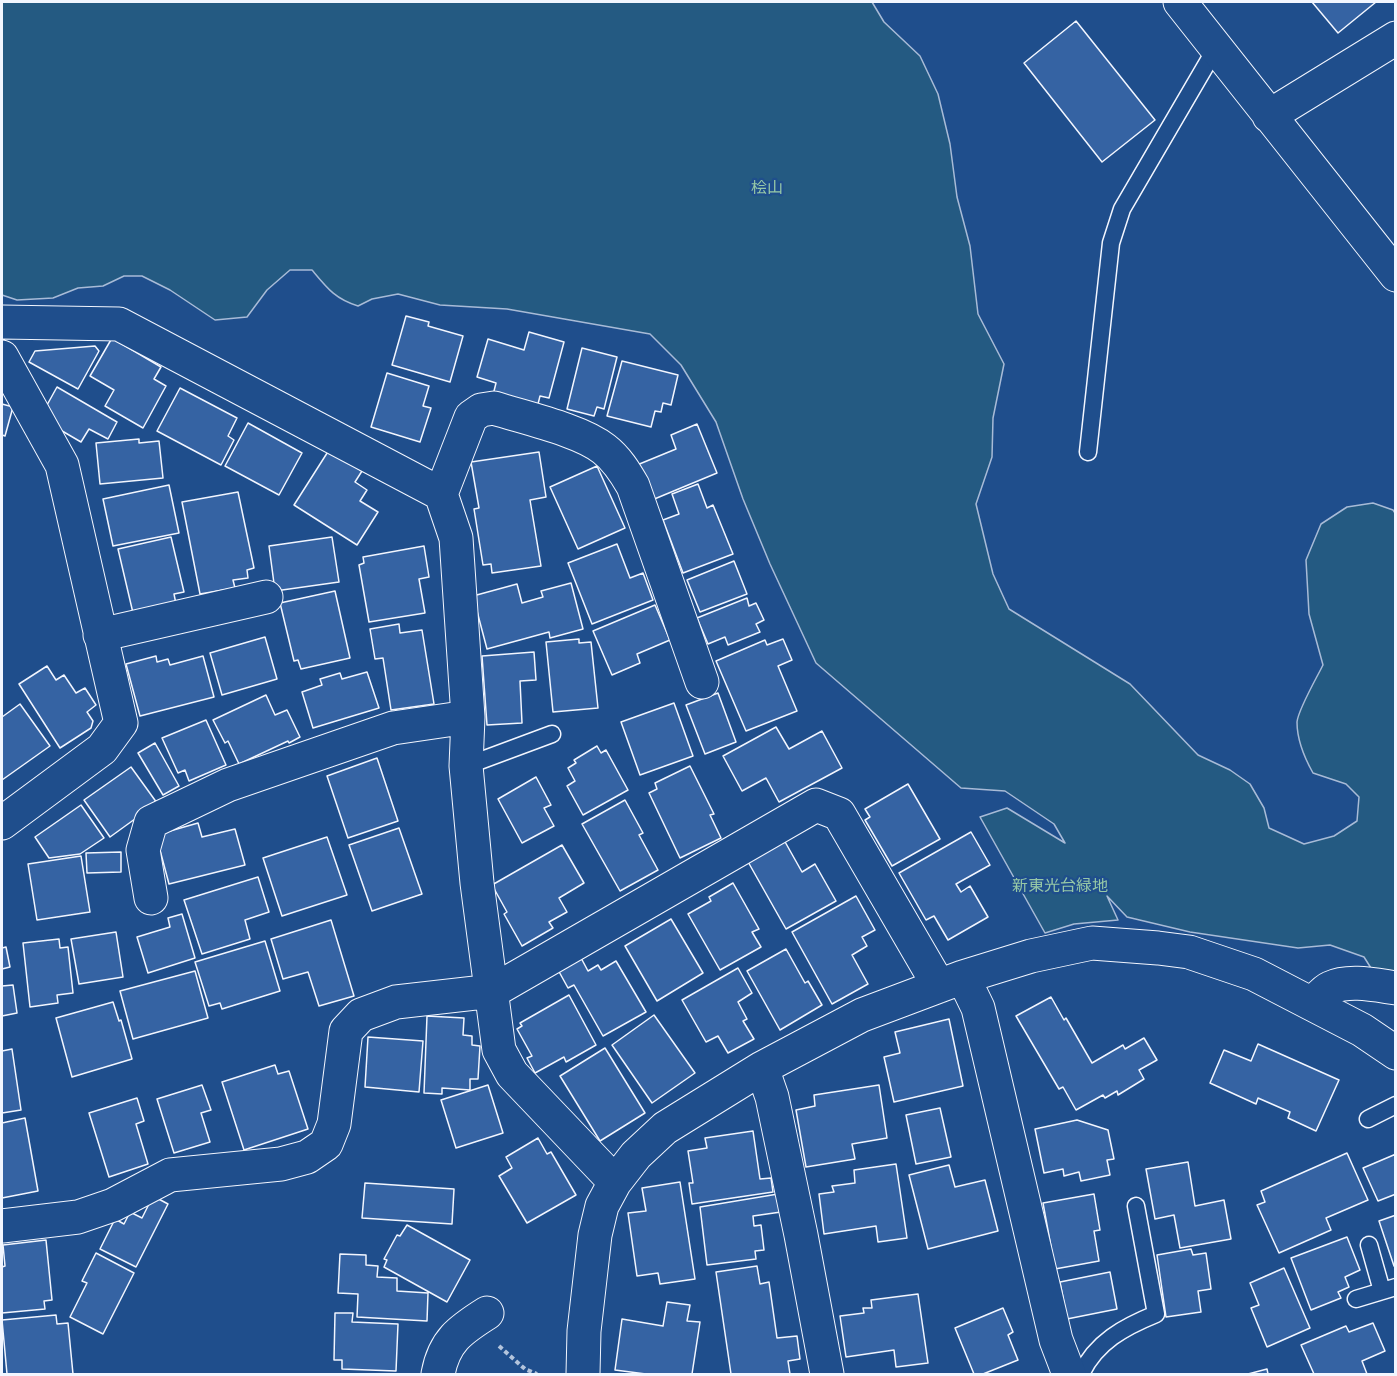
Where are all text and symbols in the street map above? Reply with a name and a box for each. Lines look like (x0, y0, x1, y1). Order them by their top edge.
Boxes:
park label: 桧山 (751, 178, 783, 198)
park label: 新東光台緑地 (1012, 876, 1108, 896)

